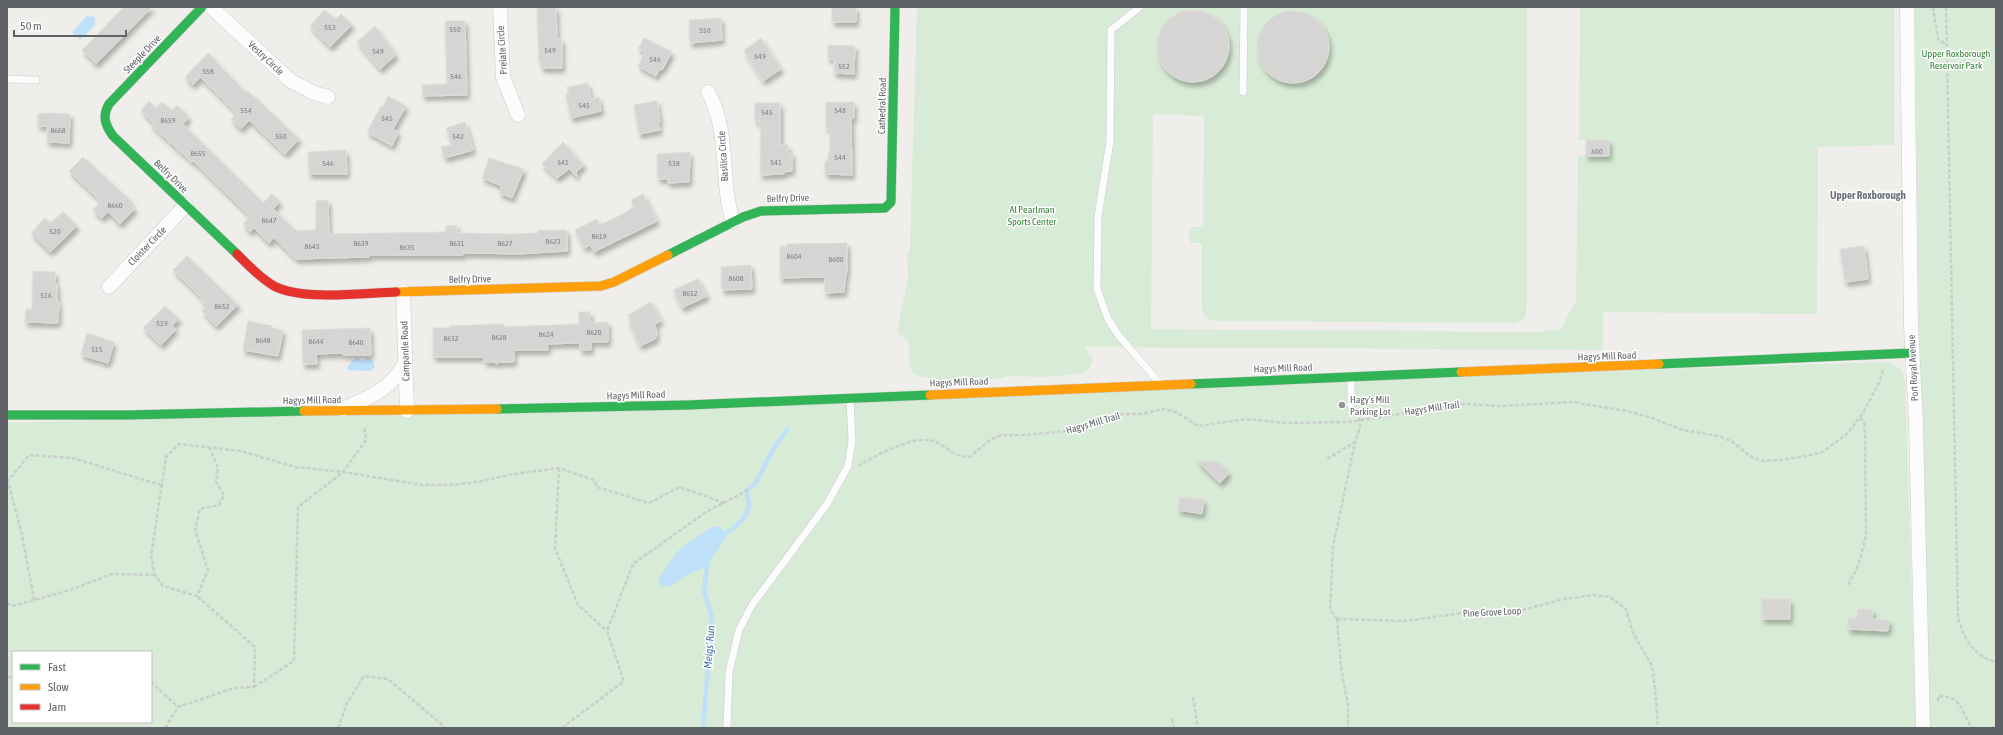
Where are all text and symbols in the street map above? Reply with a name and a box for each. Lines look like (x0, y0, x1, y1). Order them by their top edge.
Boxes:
scale bar (14, 12, 126, 38)
text: 50 m (20, 19, 42, 33)
house number: 553 (324, 23, 336, 32)
house number: 550 (449, 25, 461, 34)
street label: Prelate Circle (495, 25, 509, 75)
house number: 550 (699, 26, 711, 35)
street label: Steeple Drive (121, 32, 163, 75)
street label: Vestry Circle (246, 39, 286, 78)
house number: 549 (544, 46, 556, 55)
house number: 549 (372, 47, 384, 56)
park label: Upper Roxborough Reservoir Park (1922, 48, 1991, 71)
house number: 549 (754, 52, 766, 61)
house number: 546 (649, 55, 661, 64)
house number: 552 (838, 62, 850, 71)
house number: 558 (202, 67, 214, 76)
house number: 546 (450, 72, 462, 81)
street label: Cathedral Road (876, 77, 888, 134)
house number: 545 (578, 101, 590, 110)
house number: 554 (240, 106, 252, 115)
house number: 548 (834, 106, 846, 115)
house number: 545 (761, 108, 773, 117)
house number: 545 (381, 114, 393, 123)
house number: 8659 (160, 116, 176, 125)
house number: 8668 (50, 126, 66, 135)
street label: Basilica Circle (716, 130, 730, 182)
house number: 550 (275, 132, 287, 141)
house number: 542 (452, 132, 464, 141)
house number: 600 (1591, 147, 1603, 156)
house number: 8655 (190, 149, 206, 158)
house number: 544 (834, 153, 846, 162)
street label: Belfry Drive (152, 157, 190, 195)
house number: 541 (557, 158, 569, 167)
house number: 541 (770, 158, 782, 167)
house number: 546 (322, 159, 334, 168)
house number: 538 (668, 159, 680, 168)
district label: Upper Roxborough (1830, 189, 1906, 201)
street label: Belfry Drive (767, 192, 810, 204)
house number: 8660 (107, 201, 123, 210)
park label: Al Pearlman Sports Center (1008, 204, 1057, 227)
house number: 8647 (261, 216, 277, 225)
street label: Cloister Circle (126, 224, 169, 268)
house number: 520 (49, 227, 61, 236)
house number: 8619 (591, 232, 607, 241)
house number: 8623 (545, 237, 561, 246)
house number: 8639 (353, 239, 369, 248)
house number: 8631 (449, 239, 465, 248)
house number: 8627 (497, 239, 513, 248)
house number: 8643 (304, 242, 320, 251)
house number: 8635 (399, 243, 415, 252)
house number: 8604 (786, 252, 802, 261)
house number: 8600 (828, 255, 844, 264)
street label: Belfry Drive (449, 273, 492, 285)
house number: 8608 (728, 274, 744, 283)
house number: 8612 (682, 289, 698, 298)
house number: 516 (40, 291, 52, 300)
house number: 8652 (214, 302, 230, 311)
house number: 519 (156, 319, 168, 328)
street label: Campanile Road (398, 320, 412, 381)
house number: 8620 (586, 328, 602, 337)
house number: 8624 (538, 330, 554, 339)
house number: 8628 (491, 333, 507, 342)
house number: 8632 (443, 334, 459, 343)
street label: Port Royal Avenue (1906, 334, 1920, 402)
house number: 8648 (255, 336, 271, 345)
house number: 8644 (308, 337, 324, 346)
house number: 8640 (348, 338, 364, 347)
house number: 515 (91, 345, 103, 354)
street label: Hagys Mill Road (1578, 349, 1637, 363)
street label: Hagys Mill Road (1254, 361, 1313, 375)
street label: Hagys Mill Road (930, 375, 989, 389)
street label: Hagys Mill Road (607, 388, 666, 402)
street label: Hagys Mill Road (283, 394, 342, 406)
place label: Hagy's Mill Parking Lot (1350, 394, 1391, 417)
street label: Hagys Mill Trail (1404, 399, 1461, 417)
marker: Hagy's Mill Parking Lot (1337, 400, 1347, 410)
street label: Hagys Mill Trail (1065, 410, 1122, 436)
street label: Pine Grove Loop (1462, 605, 1522, 619)
water label: Meigs' Run (702, 624, 717, 669)
legend (12, 651, 152, 723)
text: Fast (48, 660, 66, 674)
text: Slow (48, 680, 69, 694)
text: Jam (48, 700, 66, 714)

